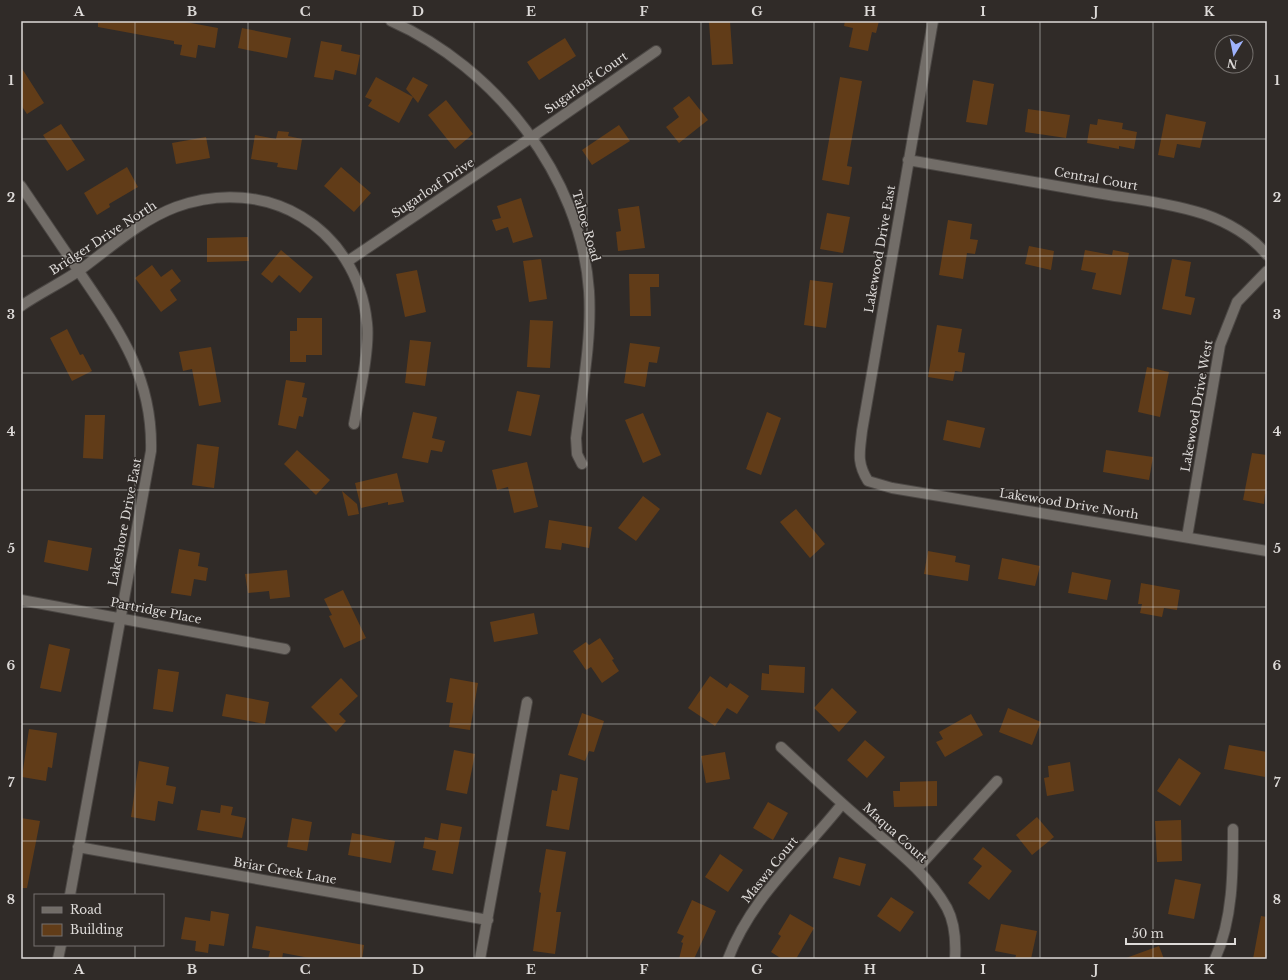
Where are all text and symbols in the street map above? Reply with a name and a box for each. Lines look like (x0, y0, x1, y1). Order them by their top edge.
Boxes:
text: A (73, 3, 85, 20)
text: B (187, 3, 197, 20)
text: C (300, 3, 311, 20)
text: D (412, 3, 424, 20)
text: E (526, 3, 536, 20)
text: F (640, 3, 649, 20)
text: G (751, 3, 763, 20)
text: H (864, 3, 876, 20)
text: I (980, 3, 986, 20)
text: J (1090, 3, 1099, 20)
text: K (1204, 3, 1215, 20)
north arrow (1214, 34, 1254, 74)
street label: Sugarloaf Court (541, 48, 630, 117)
text: N (1225, 56, 1239, 72)
text: 1 (8, 72, 14, 89)
text: 1 (1274, 72, 1280, 89)
street label: Sugarloaf Drive (389, 154, 477, 221)
street label: Central Court (1053, 164, 1140, 193)
street label: Lakewood Drive East (861, 183, 898, 314)
text: 2 (7, 189, 15, 206)
street label: Tahoe Road (569, 189, 604, 263)
text: 2 (1273, 189, 1281, 206)
street label: Bridger Drive North (46, 197, 159, 278)
text: 3 (7, 306, 15, 323)
text: 3 (1273, 306, 1281, 323)
street label: Lakewood Drive West (1178, 338, 1216, 473)
text: 4 (7, 423, 16, 440)
text: 4 (1273, 423, 1282, 440)
street label: Lakeshore Drive East (105, 456, 144, 587)
street label: Lakewood Drive North (998, 485, 1140, 522)
text: 5 (7, 540, 15, 557)
text: 5 (1273, 540, 1281, 557)
street label: Partridge Place (109, 594, 203, 627)
text: 6 (7, 657, 16, 674)
text: 6 (1273, 657, 1282, 674)
text: 7 (8, 774, 15, 791)
text: 7 (1274, 774, 1281, 791)
street label: Maqua Court (860, 800, 931, 866)
street label: Maswa Court (738, 833, 801, 906)
street label: Briar Creek Lane (232, 854, 338, 887)
text: 8 (7, 891, 15, 908)
text: 8 (1273, 891, 1281, 908)
legend (34, 894, 164, 946)
text: Road (70, 902, 102, 917)
scale bar (1126, 920, 1235, 946)
text: Building (70, 922, 124, 937)
text: 50 m (1132, 926, 1164, 941)
text: A (73, 961, 85, 978)
text: B (187, 961, 197, 978)
text: C (300, 961, 311, 978)
text: D (412, 961, 424, 978)
text: E (526, 961, 536, 978)
text: F (640, 961, 649, 978)
text: G (751, 961, 763, 978)
text: H (864, 961, 876, 978)
text: I (980, 961, 986, 978)
text: J (1090, 961, 1099, 978)
text: K (1204, 961, 1215, 978)

